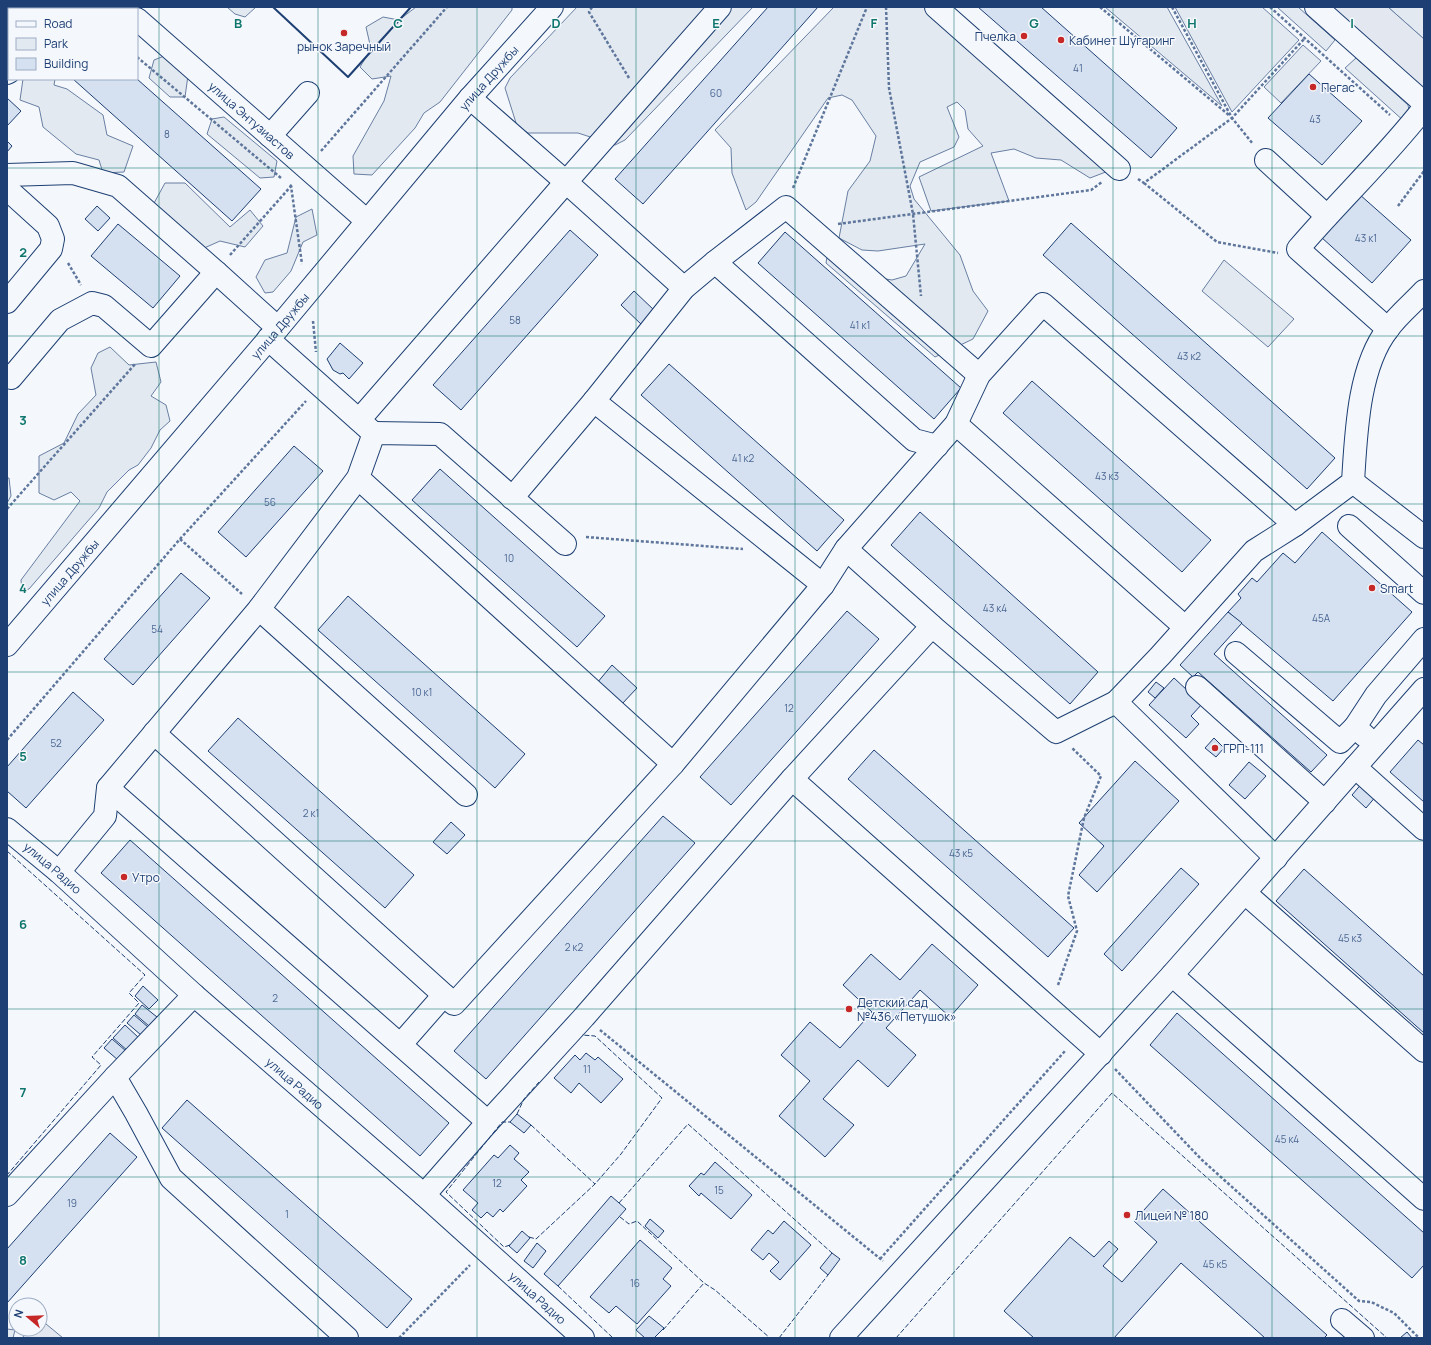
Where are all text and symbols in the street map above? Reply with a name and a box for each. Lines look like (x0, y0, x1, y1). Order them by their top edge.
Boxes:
legend (8, 8, 138, 80)
text: B (234, 14, 242, 32)
text: C (393, 14, 403, 32)
text: D (551, 14, 561, 32)
text: E (712, 14, 720, 32)
text: F (871, 14, 878, 32)
text: G (1029, 14, 1039, 32)
text: H (1187, 14, 1197, 32)
text: I (1350, 14, 1354, 32)
text: Road (44, 15, 72, 32)
marker: рынок Заречный (339, 28, 349, 38)
place label: Пчелка (975, 28, 1016, 45)
marker: Пчелка (1019, 31, 1029, 41)
place label: Кабинет Шугаринг (1069, 32, 1175, 49)
text: Park (44, 35, 69, 52)
marker: Кабинет Шугаринг (1056, 35, 1066, 45)
place label: рынок Заречный (297, 38, 391, 55)
street label: улица Дружбы (455, 42, 522, 114)
text: Building (44, 55, 88, 72)
house number: 41 (1073, 61, 1083, 75)
street label: улица Энтузиастов (205, 77, 299, 163)
place label: Пегас (1321, 79, 1355, 96)
marker: Пегас (1308, 82, 1318, 92)
house number: 60 (710, 86, 722, 100)
house number: 43 (1309, 112, 1321, 126)
house number: 8 (164, 127, 170, 141)
house number: 43 к1 (1355, 231, 1377, 245)
text: 2 (19, 243, 27, 261)
street label: улица Дружбы (247, 289, 313, 362)
house number: 58 (509, 313, 521, 327)
house number: 41 к1 (850, 318, 870, 332)
house number: 43 к2 (1177, 349, 1201, 363)
text: 3 (19, 411, 27, 429)
house number: 41 к2 (732, 451, 755, 465)
house number: 43 к3 (1095, 469, 1119, 483)
house number: 56 (264, 495, 276, 509)
street label: улица Дружбы (36, 535, 102, 609)
house number: 10 (504, 551, 514, 565)
text: 4 (19, 579, 27, 597)
place label: Smart (1380, 580, 1414, 597)
marker: Smart (1367, 583, 1377, 593)
house number: 43 к4 (983, 601, 1007, 615)
house number: 45А (1312, 611, 1331, 625)
house number: 54 (151, 622, 163, 636)
house number: 10 к1 (412, 685, 432, 699)
house number: 12 (784, 701, 794, 715)
house number: 52 (50, 736, 62, 750)
place label: ГРП-111 (1223, 740, 1264, 757)
marker: ГРП-111 (1210, 743, 1220, 753)
text: 5 (19, 747, 27, 765)
house number: 2 к1 (303, 806, 319, 820)
street label: улица Радио (20, 838, 86, 897)
house number: 43 к5 (949, 846, 973, 860)
place label: Утро (132, 869, 160, 886)
marker: Утро (119, 872, 129, 882)
text: 6 (19, 915, 27, 933)
house number: 45 к3 (1338, 931, 1362, 945)
house number: 2 к2 (565, 940, 583, 954)
house number: 2 (272, 991, 278, 1005)
place label: Детский сад №436 «Петушок» (857, 994, 956, 1025)
marker: Детский сад №436 «Петушок» (844, 1004, 854, 1014)
street label: улица Радио (263, 1053, 328, 1113)
house number: 11 (583, 1062, 591, 1076)
text: 7 (20, 1083, 27, 1101)
house number: 45 к4 (1275, 1132, 1299, 1146)
house number: 12 (492, 1176, 502, 1190)
house number: 15 (714, 1183, 724, 1197)
house number: 19 (67, 1196, 77, 1210)
house number: 1 (285, 1207, 289, 1221)
place label: Лицей № 180 (1135, 1207, 1209, 1224)
marker: Лицей № 180 (1122, 1210, 1132, 1220)
text: 8 (19, 1251, 27, 1269)
house number: 45 к5 (1203, 1257, 1227, 1271)
street label: улица Радио (506, 1267, 570, 1328)
house number: 16 (630, 1276, 640, 1290)
north arrow (8, 1297, 48, 1337)
text: N (10, 1307, 26, 1320)

